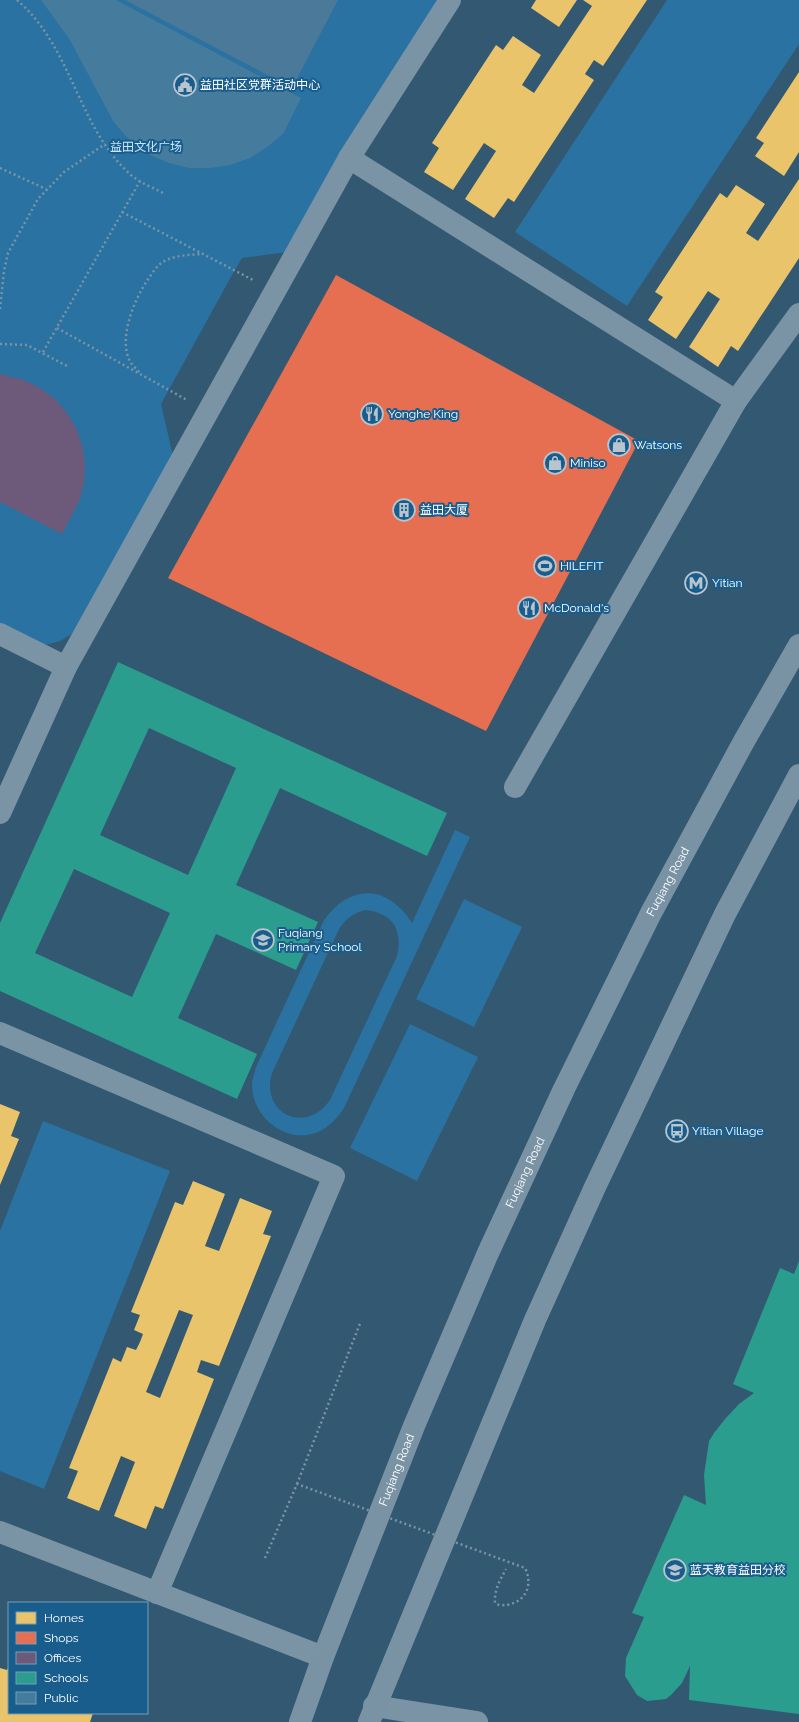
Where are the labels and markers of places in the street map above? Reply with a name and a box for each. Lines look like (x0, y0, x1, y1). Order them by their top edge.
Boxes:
public building icon: 益田社区党群活动中心 (172, 72, 198, 98)
place label: 益田社区党群活动中心 (200, 78, 320, 92)
restaurant icon: Yonghe King (359, 401, 385, 427)
place label: Yonghe King (388, 407, 458, 421)
shop icon: Watsons (606, 432, 632, 458)
place label: Watsons (634, 438, 682, 452)
shop icon: Miniso (542, 450, 568, 476)
place label: Miniso (570, 456, 606, 470)
building icon: 益田大厦 (391, 497, 417, 523)
place label: 益田大厦 (420, 503, 468, 517)
sports icon: HILEFIT (532, 553, 558, 579)
place label: HILEFIT (560, 559, 604, 573)
metro station icon: Yitian (683, 570, 709, 596)
place label: Yitian (712, 576, 743, 590)
restaurant icon: McDonald's (516, 595, 542, 621)
place label: McDonald's (544, 601, 609, 615)
place label: Fuqiang Primary School (278, 926, 362, 954)
school or university icon: Fuqiang Primary School (250, 927, 276, 953)
bus stop icon: Yitian Village (664, 1118, 690, 1144)
place label: Yitian Village (692, 1124, 764, 1138)
school or university icon: 蓝天教育益田分校 (662, 1557, 688, 1583)
place label: 蓝天教育益田分校 (690, 1563, 786, 1577)

